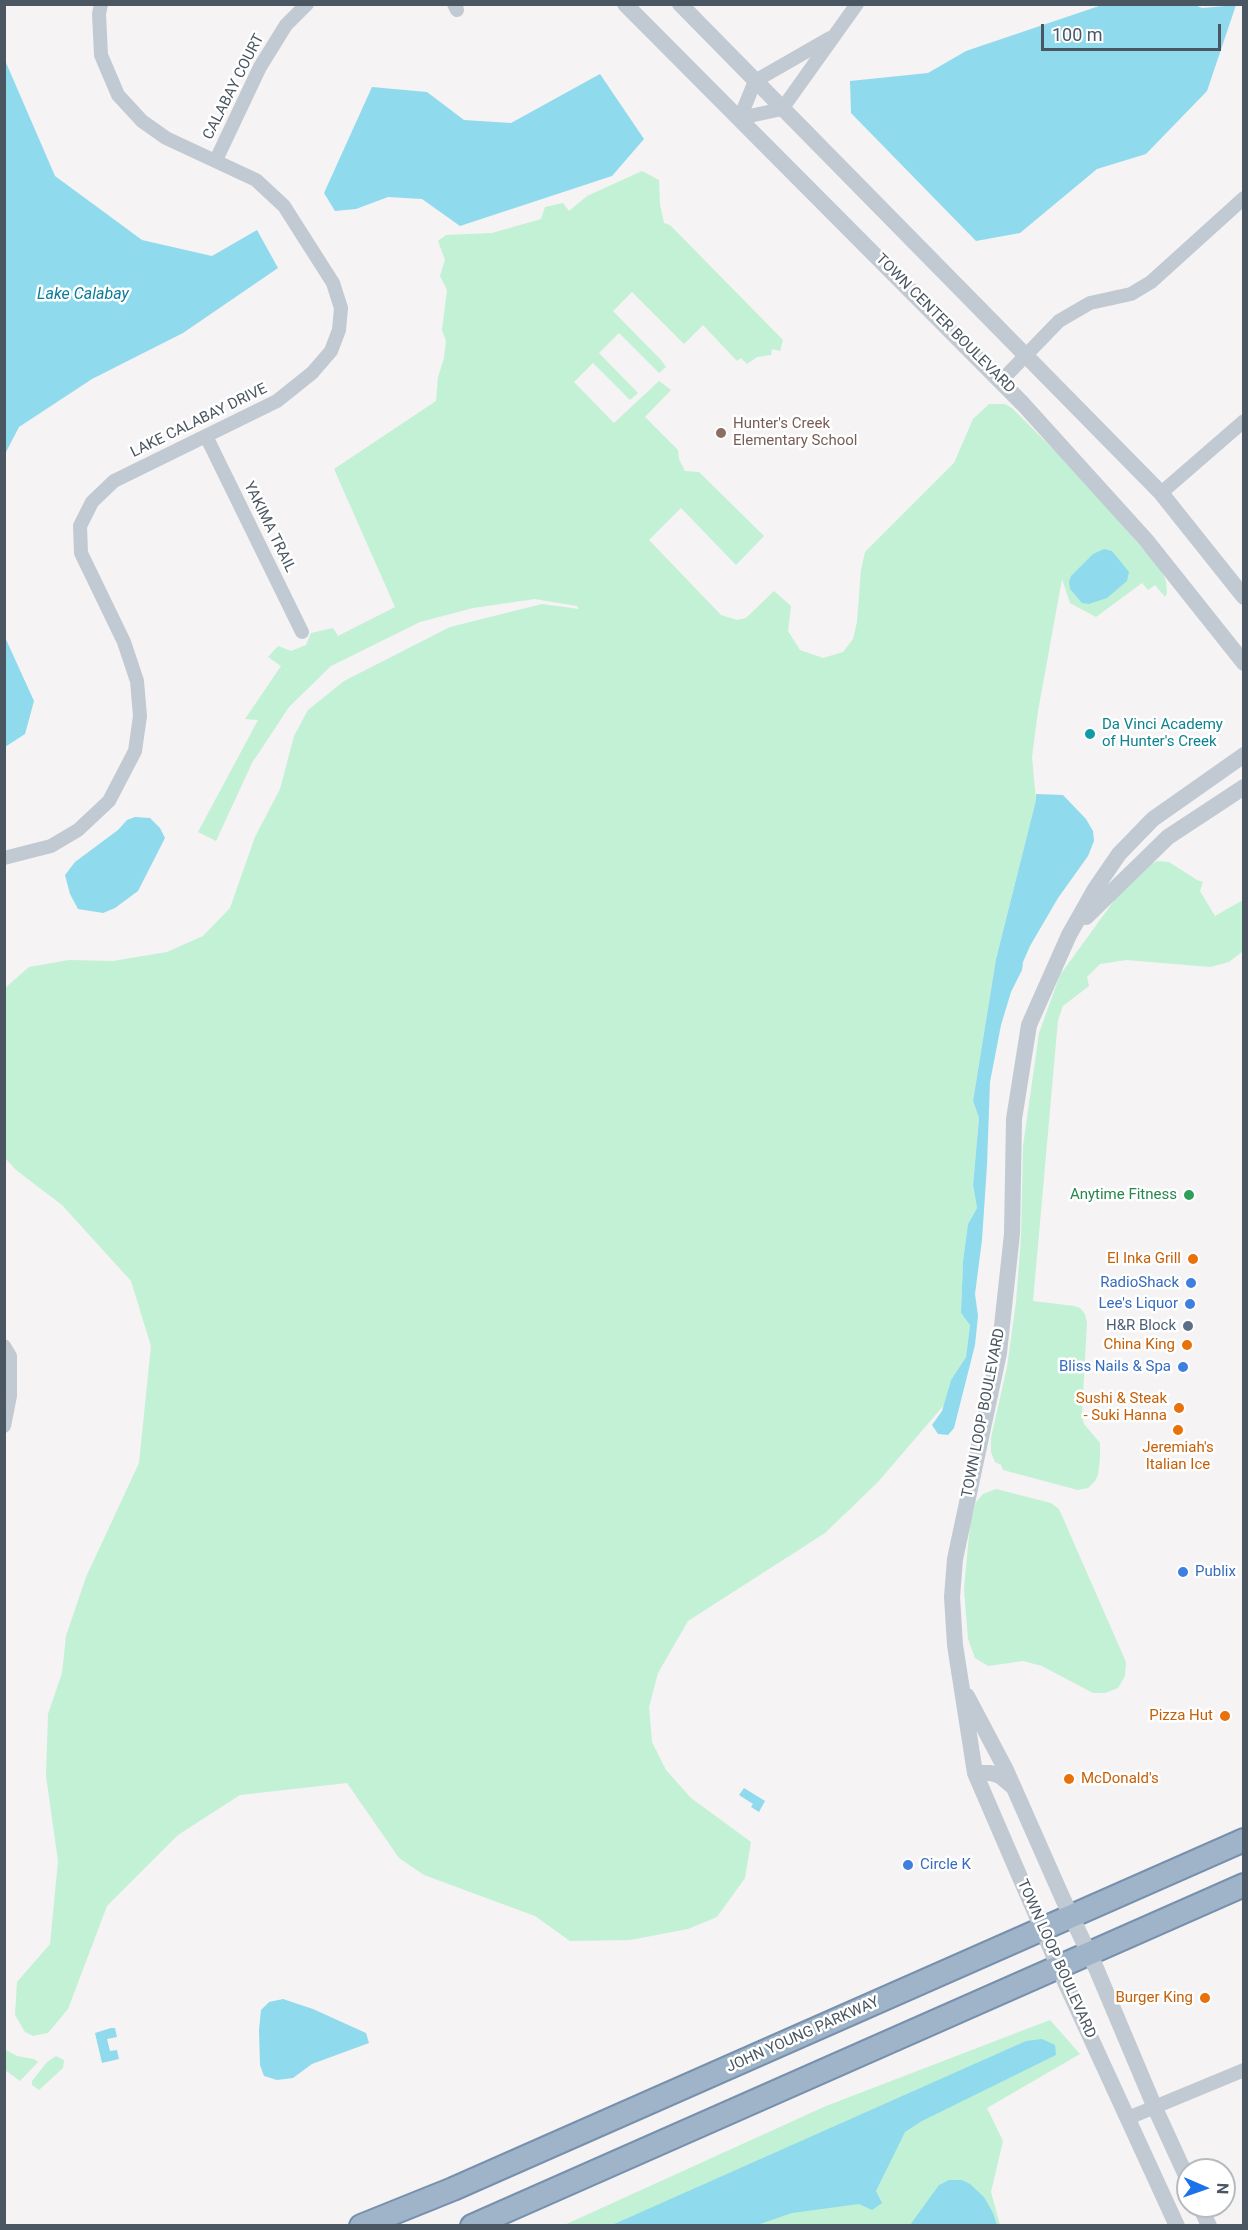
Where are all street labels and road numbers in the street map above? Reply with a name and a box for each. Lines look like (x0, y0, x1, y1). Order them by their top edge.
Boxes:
street label: CALABAY COURT (200, 31, 268, 143)
street label: TOWN CENTER BOULEVARD (872, 251, 1018, 397)
street label: LAKE CALABAY DRIVE (128, 380, 270, 462)
street label: YAKIMA TRAIL (239, 479, 299, 575)
street label: TOWN LOOP BOULEVARD (959, 1327, 1009, 1499)
street label: TOWN LOOP BOULEVARD (1013, 1877, 1099, 2041)
street label: JOHN YOUNG PARKWAY (724, 1993, 882, 2077)

